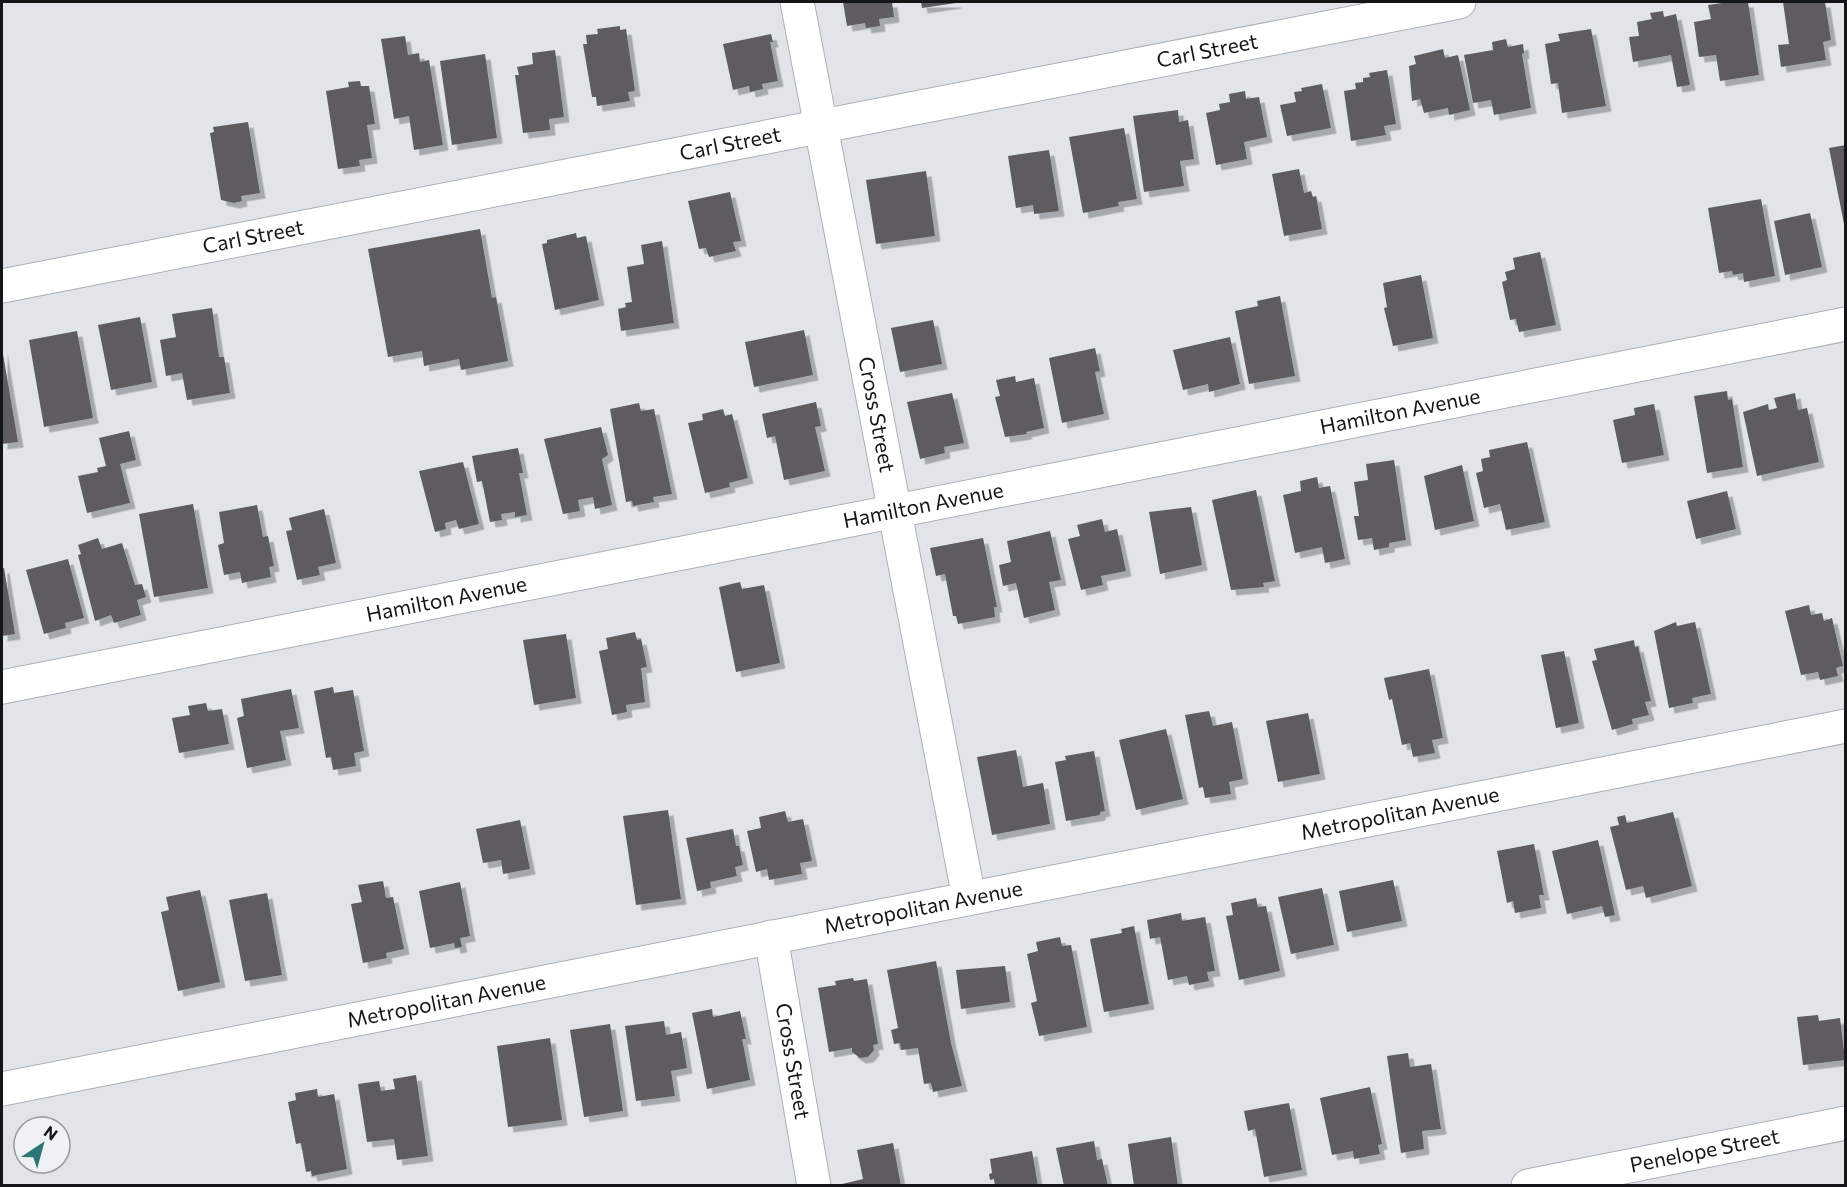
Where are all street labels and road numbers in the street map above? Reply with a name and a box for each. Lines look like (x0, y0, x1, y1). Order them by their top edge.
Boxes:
street label: Carl Street (1154, 28, 1260, 72)
street label: Carl Street (677, 120, 783, 165)
street label: Carl Street (200, 213, 306, 258)
street label: Cross Street (854, 354, 901, 474)
street label: Hamilton Avenue (1318, 382, 1482, 438)
street label: Hamilton Avenue (841, 476, 1005, 532)
street label: Hamilton Avenue (364, 570, 529, 626)
street label: Metropolitan Avenue (1299, 781, 1501, 844)
street label: Metropolitan Avenue (822, 874, 1024, 938)
street label: Metropolitan Avenue (345, 968, 548, 1032)
street label: Cross Street (772, 1001, 816, 1121)
street label: Penelope Street (1627, 1123, 1781, 1177)

